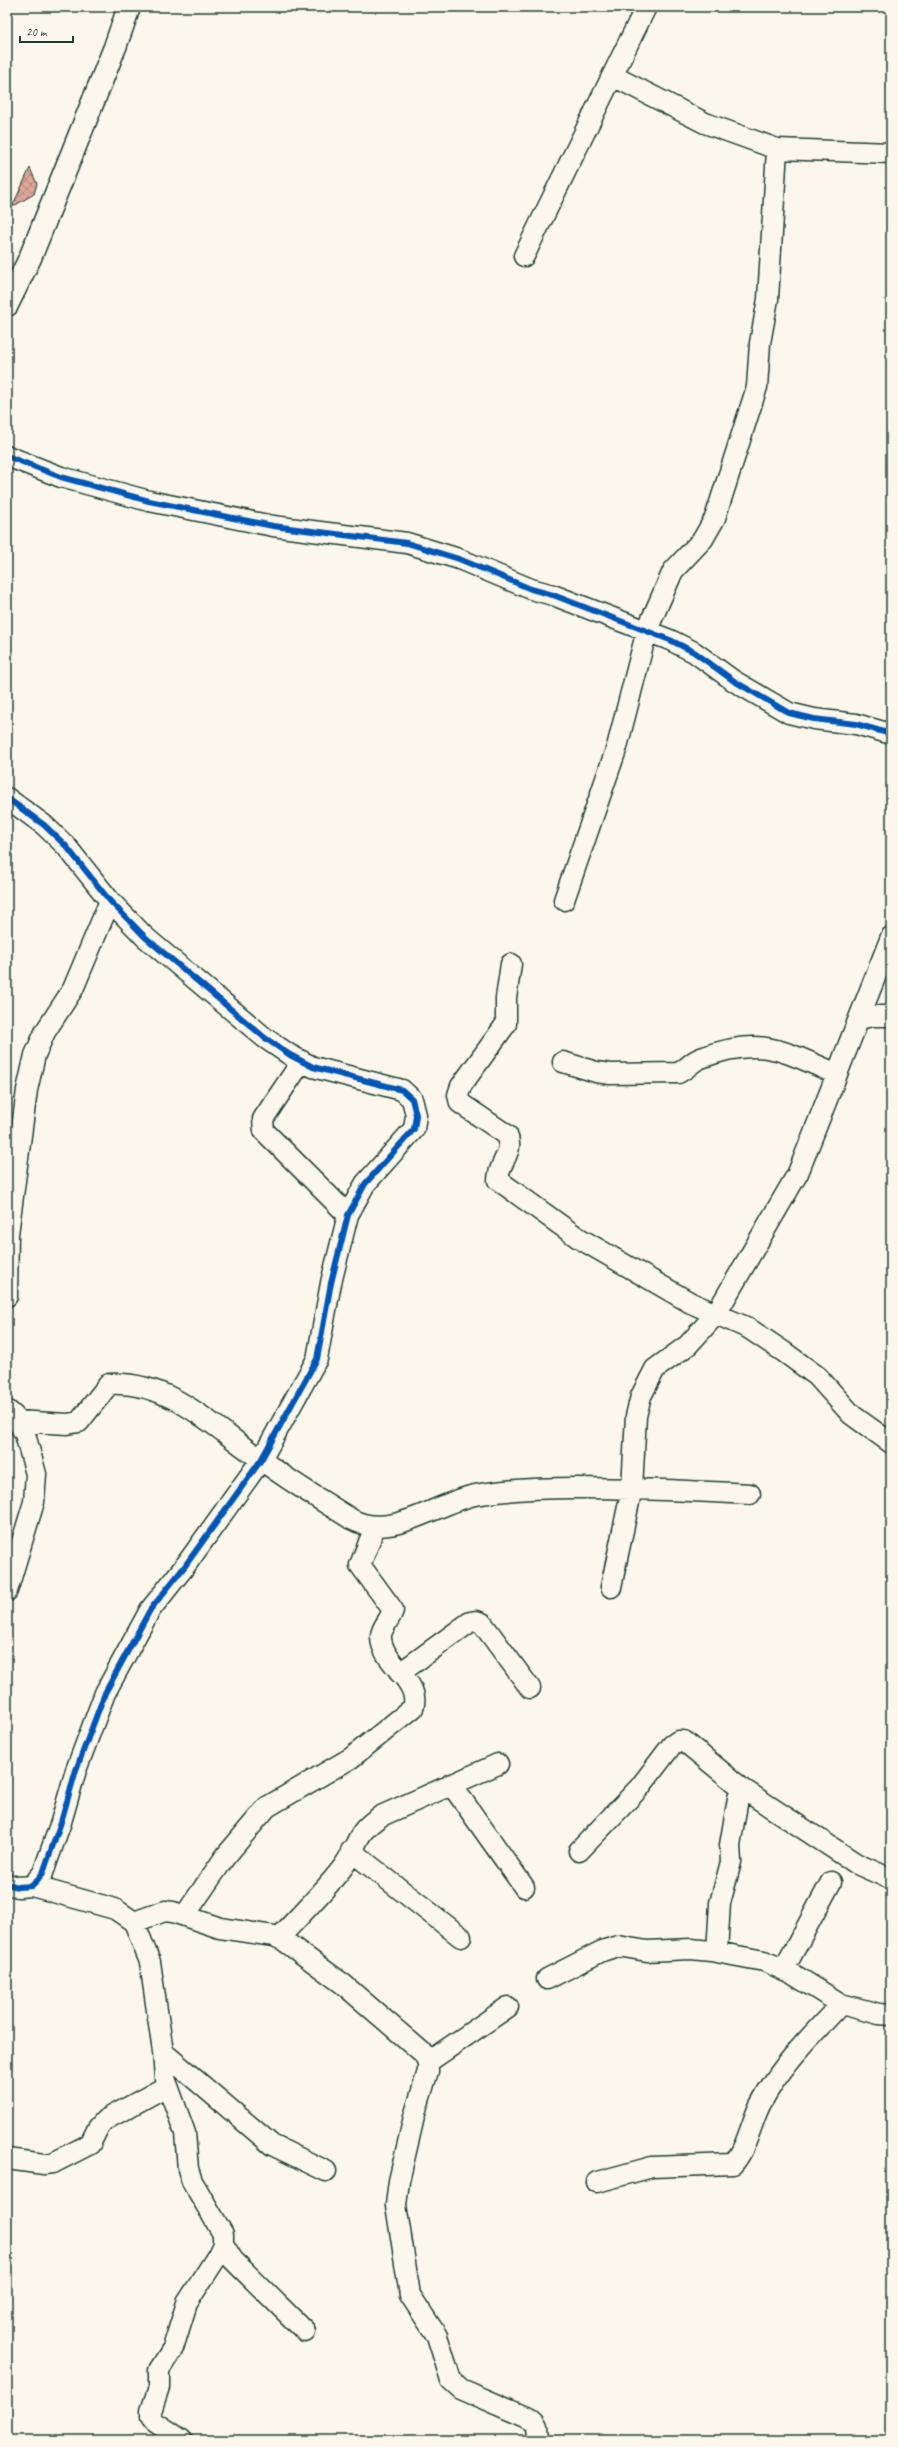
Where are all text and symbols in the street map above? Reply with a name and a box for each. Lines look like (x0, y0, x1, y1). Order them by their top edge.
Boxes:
scale bar (20, 18, 73, 44)
text: 20 m (26, 24, 48, 40)

